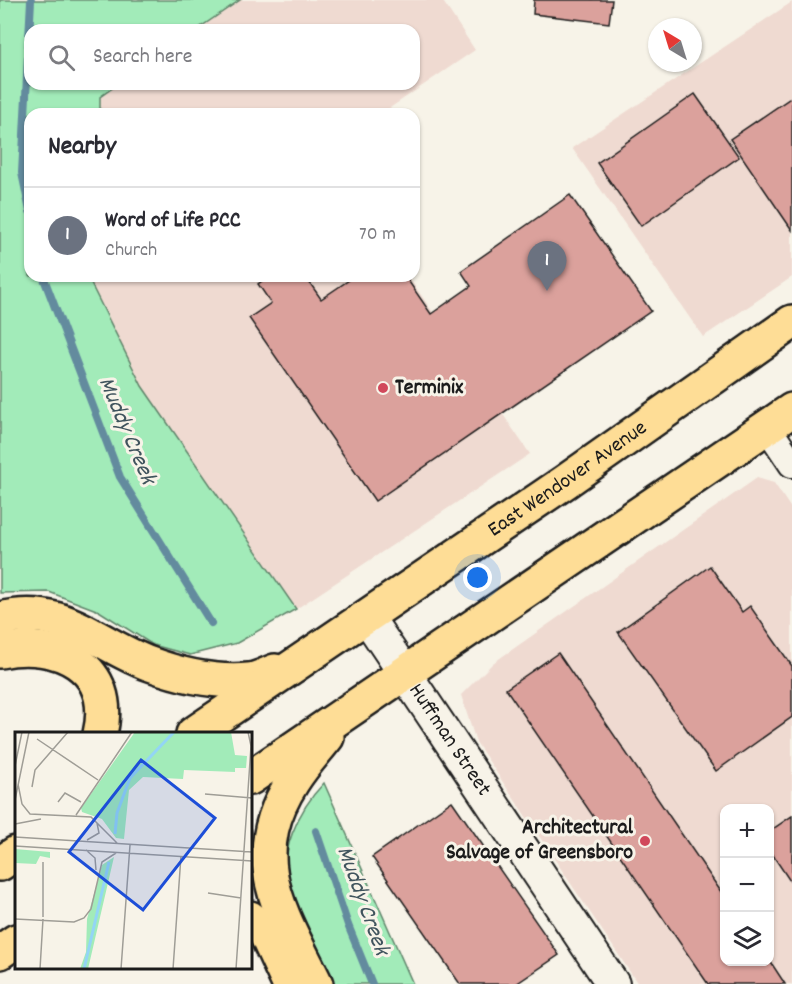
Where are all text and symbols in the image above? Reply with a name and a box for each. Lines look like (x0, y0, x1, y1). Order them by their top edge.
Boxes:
north arrow (648, 18, 702, 72)
search box (24, 24, 420, 90)
icon: search (45, 41, 78, 74)
text: Search here (93, 42, 192, 73)
text: Nearby (48, 129, 116, 166)
text: Word of Life PCC (105, 206, 241, 237)
text: 1 (65, 221, 70, 249)
text: 70 m (359, 221, 396, 249)
text: Church (105, 237, 157, 265)
pin: 1 (528, 242, 566, 291)
water label: Muddy Creek (88, 372, 165, 492)
place label: Terminix (395, 373, 464, 404)
marker: Terminix (376, 381, 390, 395)
street label: East Wendover Avenue (482, 413, 654, 545)
your location (463, 563, 492, 592)
street label: Huffman Street (400, 677, 498, 802)
inset map (15, 732, 252, 969)
map controls (720, 804, 774, 966)
button: + (720, 804, 774, 858)
place label: Architectural Salvage of Greensboro (446, 813, 634, 869)
marker: Architectural Salvage of Greensboro (638, 834, 652, 848)
water label: Muddy Creek (327, 842, 398, 962)
button: − (720, 858, 774, 912)
button: layers (720, 912, 774, 966)

